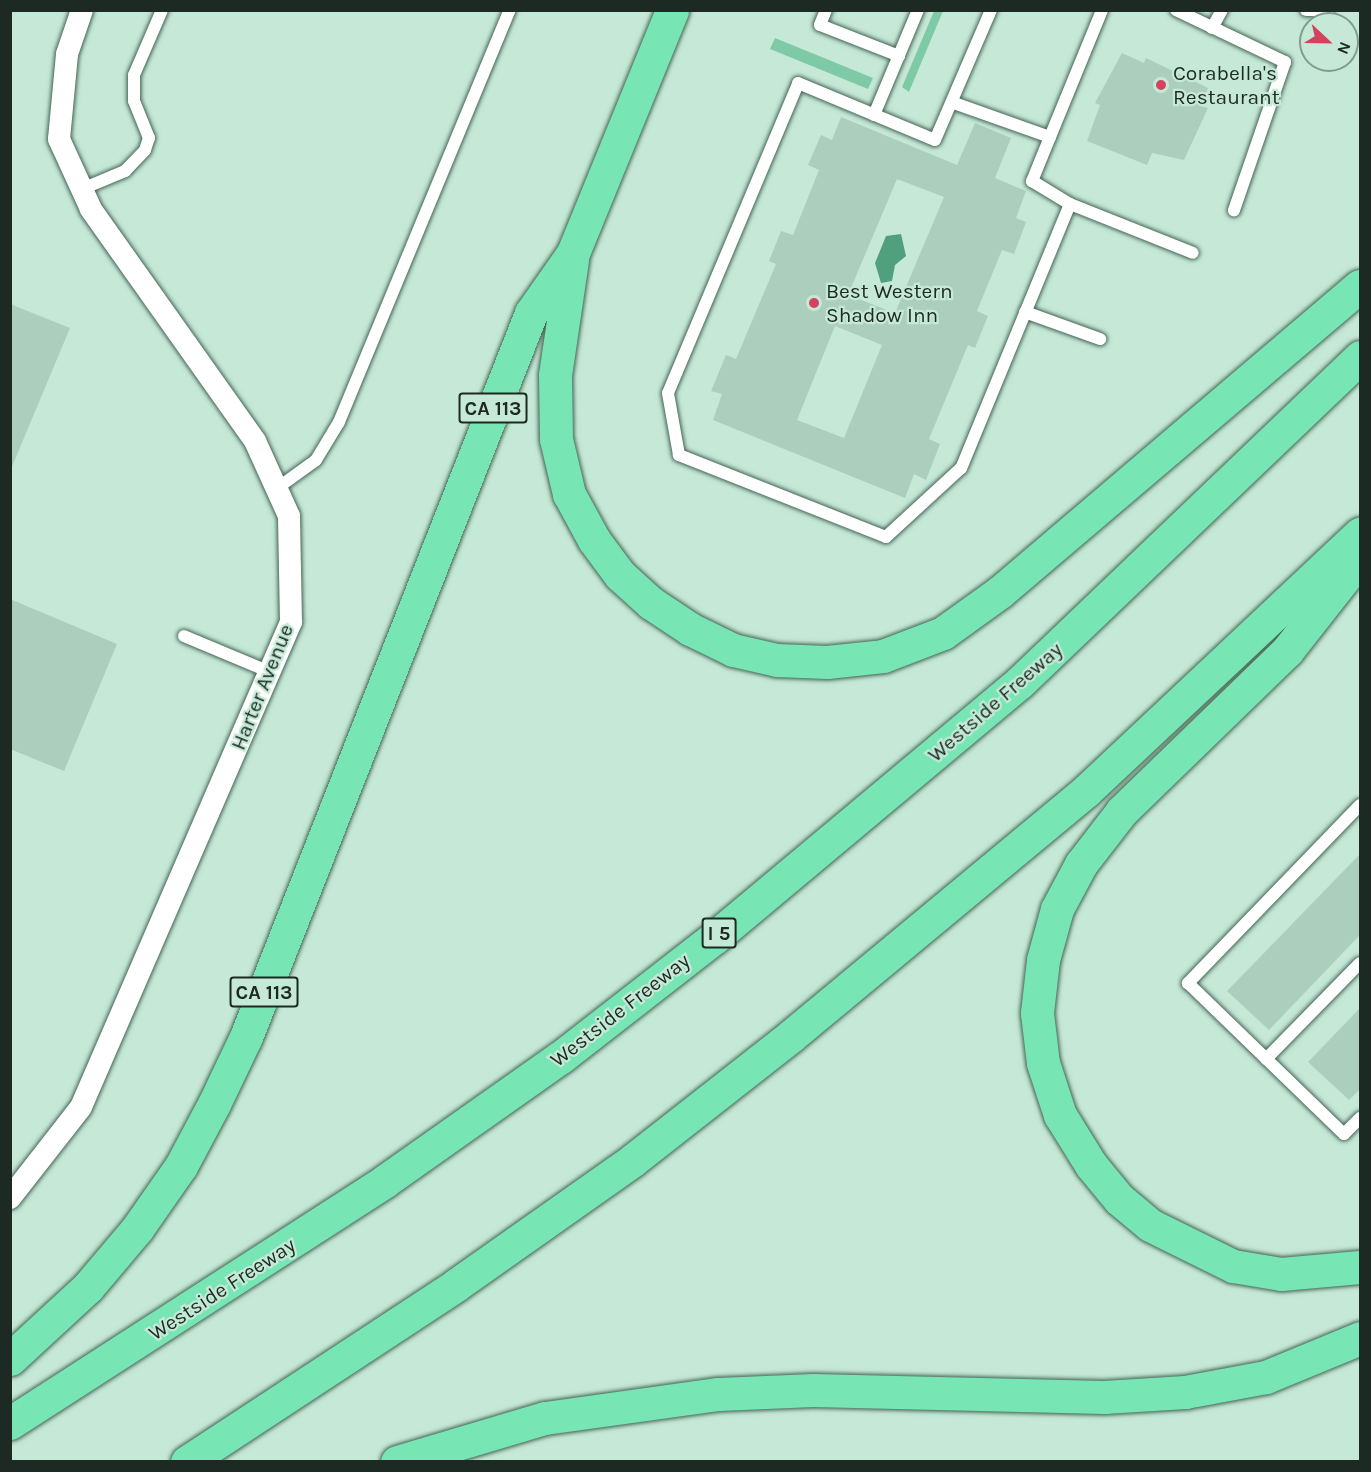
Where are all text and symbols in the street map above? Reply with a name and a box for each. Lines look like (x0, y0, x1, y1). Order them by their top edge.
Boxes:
north arrow (1299, 12, 1359, 72)
text: N (1333, 39, 1355, 57)
place label: Corabella's Restaurant (1173, 60, 1280, 110)
marker: Corabella's Restaurant (1154, 78, 1168, 92)
place label: Best Western Shadow Inn (826, 278, 953, 328)
marker: Best Western Shadow Inn (807, 296, 821, 310)
road number: CA 113 (458, 391, 528, 425)
street label: Harter Avenue (225, 620, 299, 754)
street label: Westside Freeway (923, 637, 1067, 767)
road number: I 5 (701, 916, 737, 950)
street label: Westside Freeway (545, 948, 695, 1072)
road number: CA 113 (230, 975, 298, 1009)
street label: Westside Freeway (144, 1232, 300, 1346)

